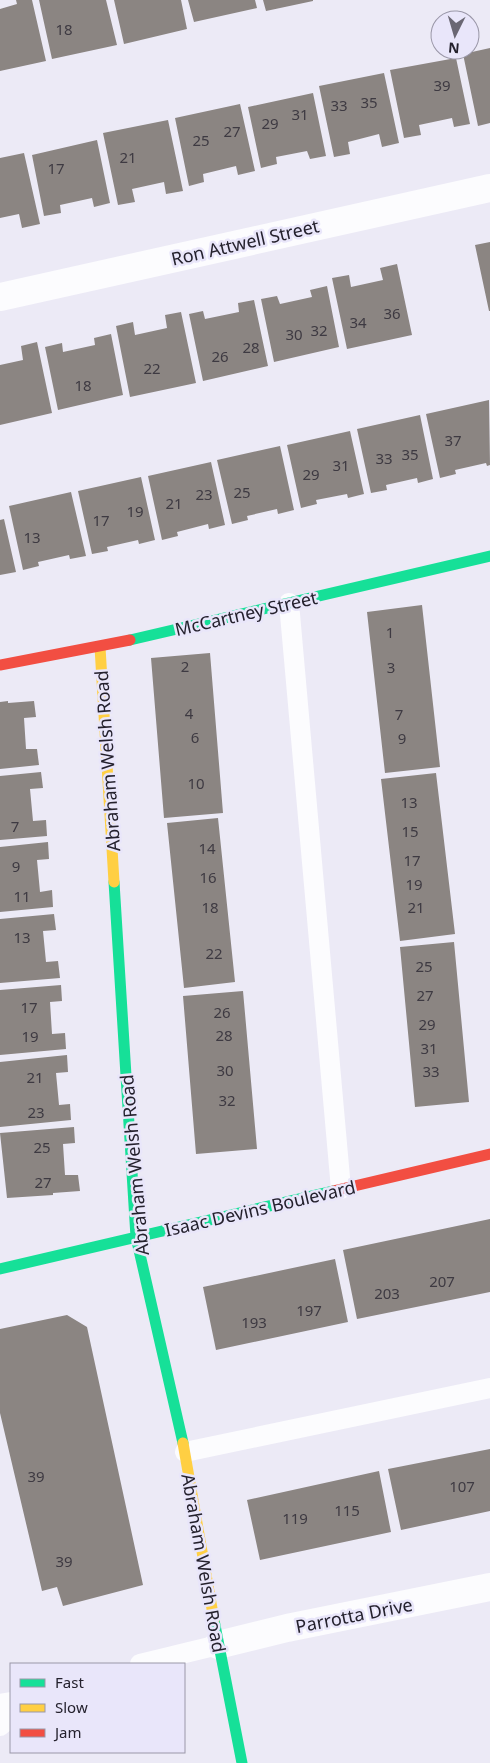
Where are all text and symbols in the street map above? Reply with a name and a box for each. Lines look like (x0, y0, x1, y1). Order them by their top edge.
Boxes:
north arrow (430, 10, 480, 60)
house number: 18 (55, 19, 73, 39)
text: N (447, 38, 460, 58)
house number: 39 (433, 75, 451, 95)
house number: 35 (360, 92, 378, 112)
house number: 33 (330, 95, 348, 115)
house number: 31 (291, 104, 309, 124)
house number: 29 (261, 113, 279, 133)
house number: 27 (223, 121, 241, 141)
house number: 25 (192, 130, 210, 150)
house number: 21 (119, 147, 137, 167)
house number: 17 (47, 158, 65, 178)
street label: Ron Attwell Street (169, 213, 322, 271)
house number: 36 (383, 303, 401, 323)
house number: 34 (349, 312, 367, 332)
house number: 32 (310, 320, 328, 340)
house number: 30 (285, 324, 303, 344)
house number: 28 (242, 337, 260, 357)
house number: 26 (211, 346, 229, 366)
house number: 22 (143, 358, 161, 378)
house number: 18 (74, 375, 92, 395)
house number: 37 (444, 430, 462, 450)
house number: 35 (401, 444, 419, 464)
house number: 33 (375, 448, 393, 468)
house number: 31 (332, 455, 350, 475)
house number: 29 (302, 464, 320, 484)
house number: 25 (233, 482, 251, 502)
house number: 23 (195, 484, 213, 504)
house number: 21 (165, 493, 183, 513)
house number: 19 (126, 501, 144, 521)
house number: 17 (92, 510, 110, 530)
house number: 13 (23, 527, 41, 547)
street label: McCartney Street (172, 585, 320, 641)
house number: 1 (386, 622, 394, 642)
house number: 2 (181, 656, 189, 676)
house number: 3 (387, 657, 395, 677)
street label: Abraham Welsh Road (89, 670, 125, 852)
house number: 4 (185, 703, 194, 723)
house number: 7 (395, 704, 403, 724)
house number: 6 (191, 727, 199, 747)
house number: 9 (398, 728, 406, 748)
house number: 10 (187, 773, 205, 793)
house number: 13 (400, 792, 418, 812)
house number: 7 (11, 816, 19, 836)
house number: 15 (401, 821, 419, 841)
house number: 14 (198, 838, 216, 858)
house number: 17 (403, 850, 421, 870)
house number: 9 (12, 856, 20, 876)
house number: 16 (199, 867, 217, 887)
house number: 19 (405, 874, 423, 894)
house number: 11 (13, 886, 31, 906)
house number: 18 (201, 897, 219, 917)
house number: 21 (407, 897, 425, 917)
house number: 13 (13, 927, 31, 947)
house number: 22 (205, 943, 223, 963)
house number: 25 (415, 956, 433, 976)
house number: 27 (416, 985, 434, 1005)
house number: 17 (20, 997, 38, 1017)
house number: 26 (213, 1002, 231, 1022)
house number: 29 (418, 1014, 436, 1034)
house number: 28 (215, 1025, 233, 1045)
house number: 19 (21, 1026, 39, 1046)
house number: 31 (420, 1038, 438, 1058)
house number: 30 (216, 1060, 234, 1080)
house number: 33 (422, 1061, 440, 1081)
house number: 21 (26, 1067, 44, 1087)
street label: Abraham Welsh Road (114, 1074, 154, 1256)
house number: 32 (218, 1090, 236, 1110)
house number: 23 (27, 1102, 45, 1122)
house number: 25 (33, 1137, 51, 1157)
house number: 27 (34, 1172, 52, 1192)
street label: Isaac Devins Boulevard (162, 1174, 358, 1242)
house number: 207 (429, 1271, 455, 1291)
house number: 203 (374, 1283, 400, 1303)
house number: 197 (296, 1300, 322, 1320)
house number: 193 (241, 1312, 267, 1332)
house number: 39 (27, 1466, 45, 1486)
street label: Abraham Welsh Road (176, 1472, 232, 1654)
house number: 107 (449, 1476, 475, 1496)
house number: 115 (334, 1500, 360, 1520)
house number: 119 (282, 1508, 308, 1528)
house number: 39 (55, 1551, 73, 1571)
street label: Parrotta Drive (293, 1592, 415, 1638)
legend (10, 1663, 185, 1753)
text: Fast (55, 1672, 84, 1692)
text: Slow (55, 1697, 88, 1717)
text: Jam (53, 1722, 82, 1742)

